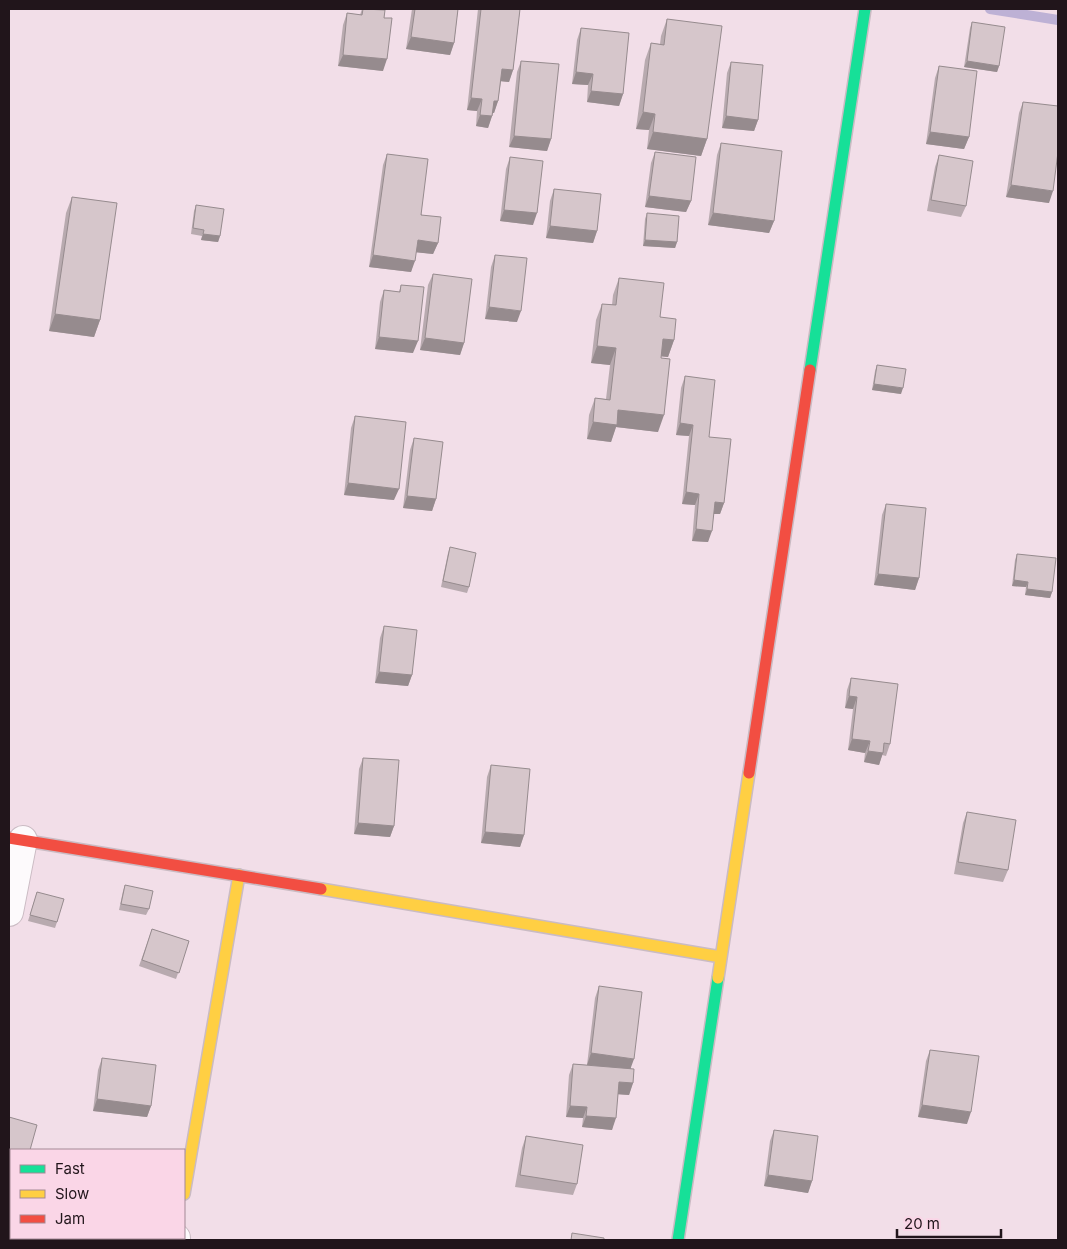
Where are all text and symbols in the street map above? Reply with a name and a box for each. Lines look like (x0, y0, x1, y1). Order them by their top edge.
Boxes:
legend (10, 1149, 185, 1239)
text: Fast (55, 1159, 85, 1178)
text: Slow (55, 1184, 89, 1203)
scale bar (897, 1206, 1001, 1238)
text: Jam (55, 1209, 85, 1228)
text: 20 m (904, 1214, 940, 1233)

